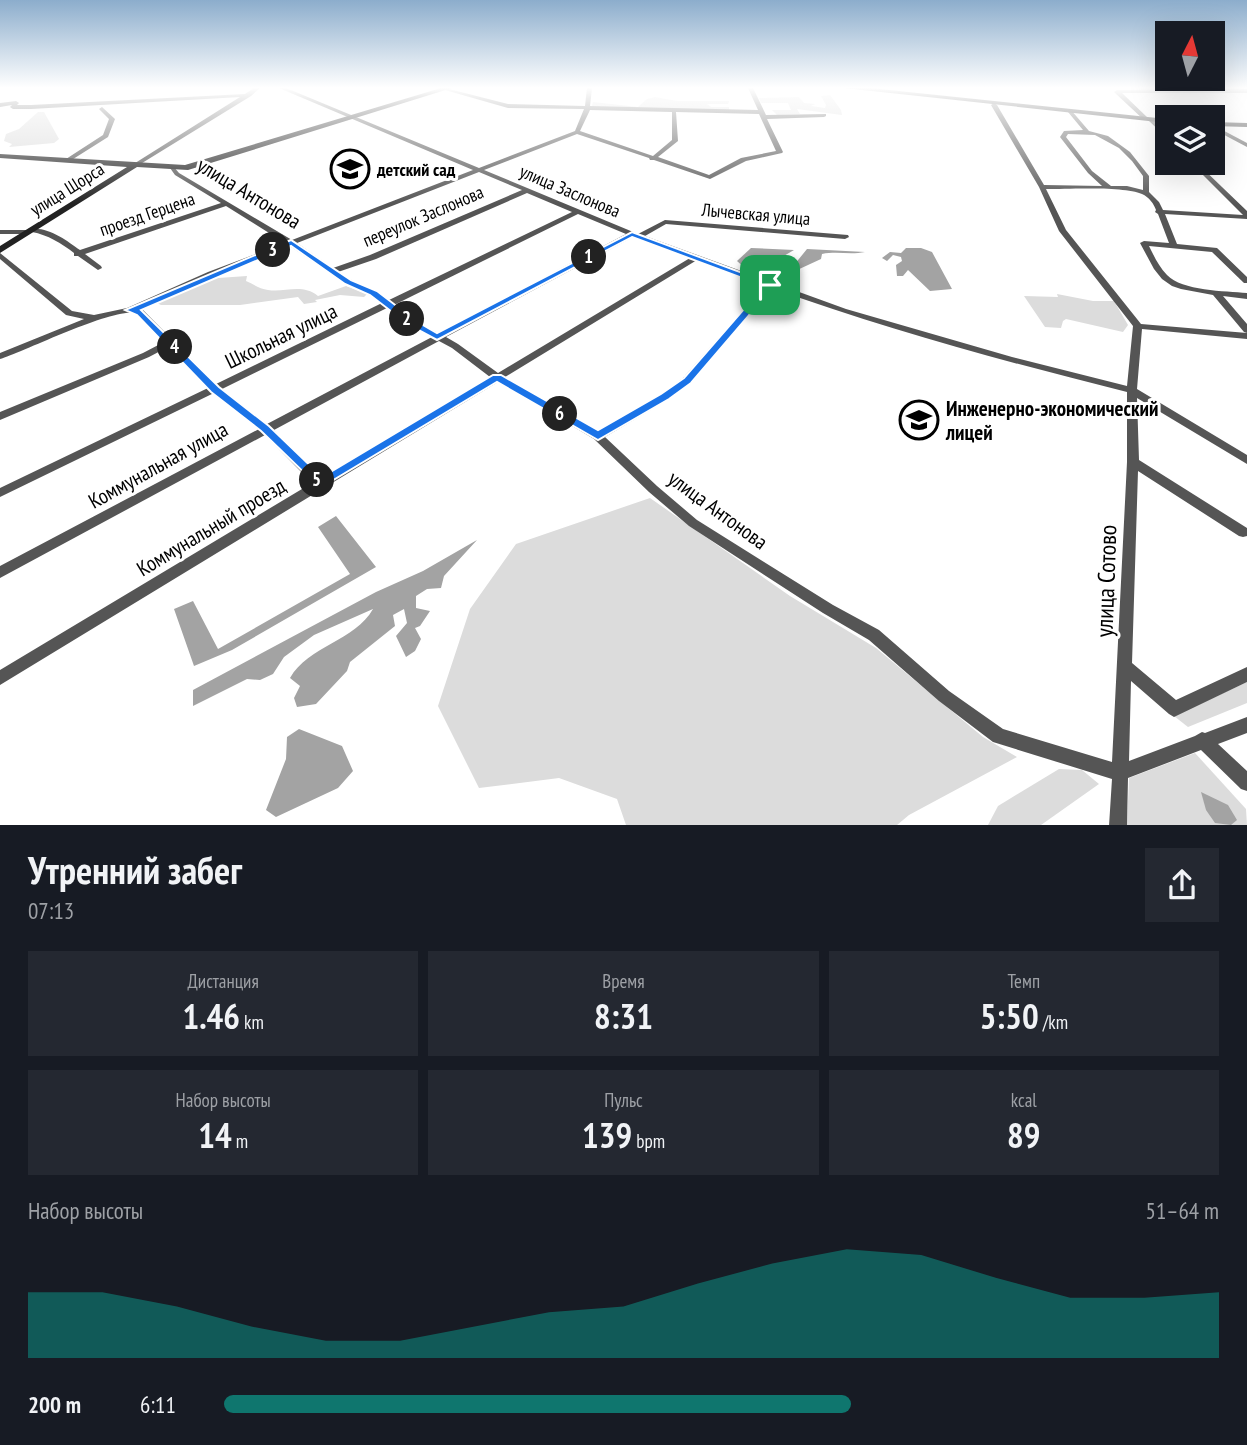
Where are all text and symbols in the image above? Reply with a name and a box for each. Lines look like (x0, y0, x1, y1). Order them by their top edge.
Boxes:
north arrow (1155, 21, 1225, 91)
map controls (1155, 21, 1225, 175)
button: layers (1155, 105, 1225, 175)
school or university icon: детский сад (329, 148, 371, 190)
street label: улица Антонова (192, 151, 306, 235)
street label: улица Щорса (26, 157, 108, 221)
place label: детский сад (376, 158, 456, 181)
street label: улица Заслонова (516, 159, 624, 223)
street label: переулок Заслонова (359, 180, 487, 252)
street label: проезд Герцена (96, 187, 198, 241)
street label: Лычевская улица (700, 198, 811, 230)
pin: 3 (256, 232, 290, 268)
text: 3 (268, 237, 277, 261)
pin: 1 (572, 240, 606, 274)
text: 1 (584, 244, 593, 268)
pin (740, 255, 800, 315)
icon: arrive (751, 266, 789, 304)
street label: Школьная улица (221, 297, 341, 375)
pin: 2 (390, 302, 424, 336)
text: 2 (402, 306, 411, 330)
pin: 4 (158, 330, 192, 364)
text: 4 (170, 334, 179, 358)
place label: Инженерно-экономический лицей (945, 395, 1158, 446)
pin: 6 (542, 396, 578, 432)
school or university icon: Инженерно-экономический лицей (898, 399, 940, 441)
text: 6 (555, 401, 564, 425)
street label: Коммунальная улица (84, 416, 232, 514)
pin: 5 (300, 462, 334, 498)
street label: улица Антонова (663, 465, 773, 555)
text: 5 (312, 467, 321, 491)
street label: Коммунальный проезд (132, 472, 290, 582)
street label: улица Сотово (1089, 524, 1123, 638)
text: Утренний забег (28, 845, 242, 894)
button: share (1145, 848, 1219, 922)
text: 07:13 (28, 896, 74, 925)
text: Дистанция (188, 969, 259, 993)
text: Время (602, 969, 645, 993)
text: Темп (1008, 969, 1040, 993)
text: 1.46 (182, 993, 240, 1039)
text: 8:31 (594, 993, 653, 1039)
text: 5:50 (980, 993, 1039, 1039)
text: km (240, 1010, 264, 1034)
text: /km (1039, 1010, 1068, 1034)
text: Набор высоты (176, 1088, 271, 1112)
text: Пульс (604, 1088, 643, 1112)
text: kcal (1011, 1088, 1037, 1112)
text: 14 (198, 1112, 232, 1158)
text: 139 (582, 1112, 632, 1158)
text: 89 (1007, 1112, 1041, 1158)
text: m (232, 1129, 248, 1153)
text: bpm (632, 1129, 665, 1153)
text: Набор высоты (28, 1196, 143, 1225)
text: 51–64 m (1146, 1196, 1219, 1225)
text: 200 m (28, 1390, 81, 1419)
text: 6:11 (140, 1390, 176, 1419)

